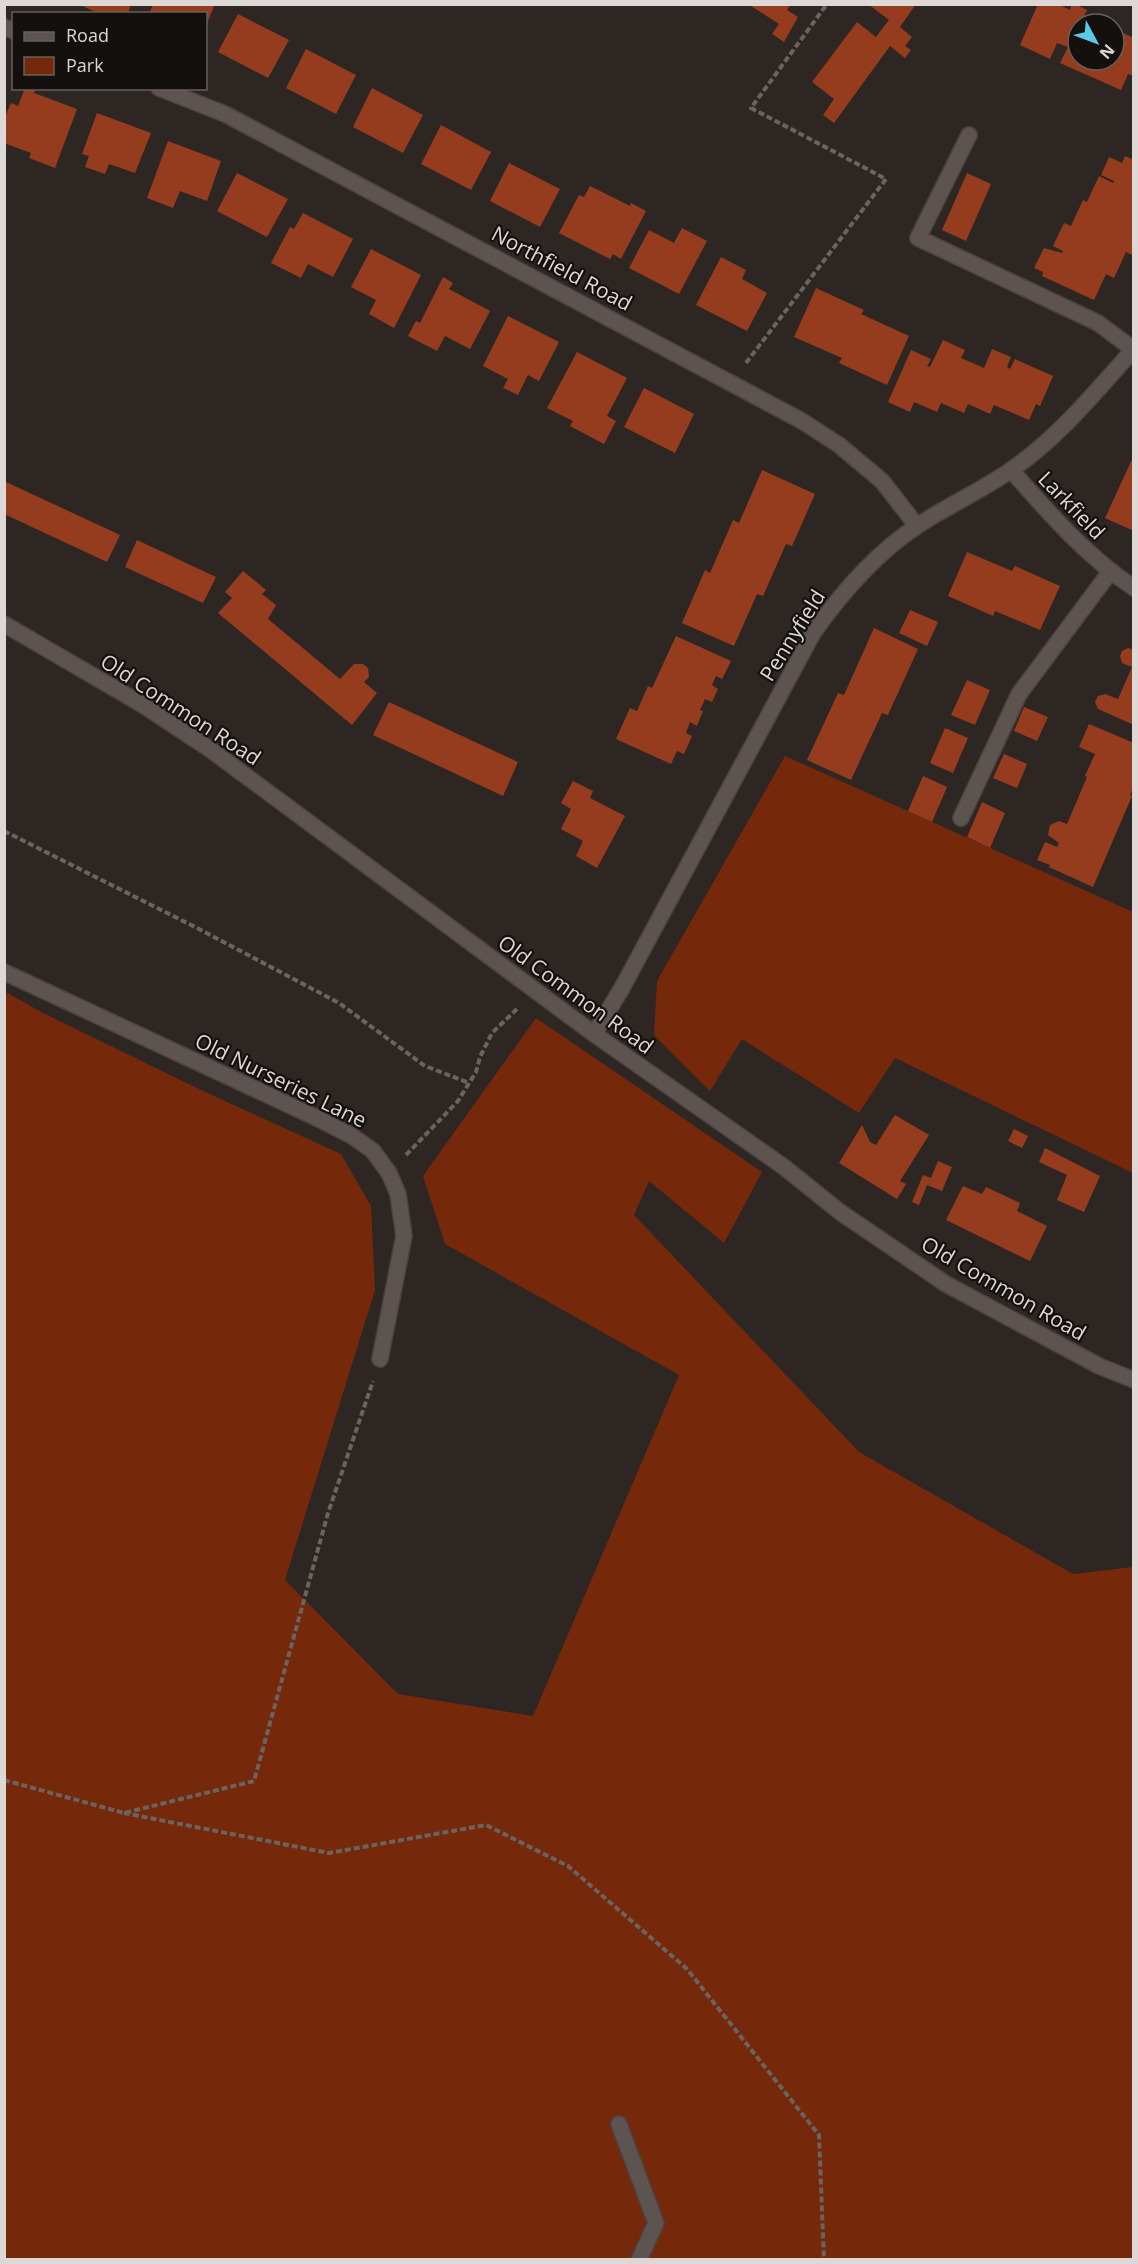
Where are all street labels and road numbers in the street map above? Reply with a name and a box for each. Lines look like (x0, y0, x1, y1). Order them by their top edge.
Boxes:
street label: Northfield Road (487, 219, 637, 317)
street label: Larkfield (1033, 465, 1111, 545)
street label: Pennyfield (753, 584, 831, 686)
street label: Old Common Road (95, 647, 267, 771)
street label: Old Common Road (493, 928, 659, 1060)
street label: Old Nurseries Lane (191, 1026, 371, 1134)
street label: Old Common Road (917, 1229, 1091, 1347)

